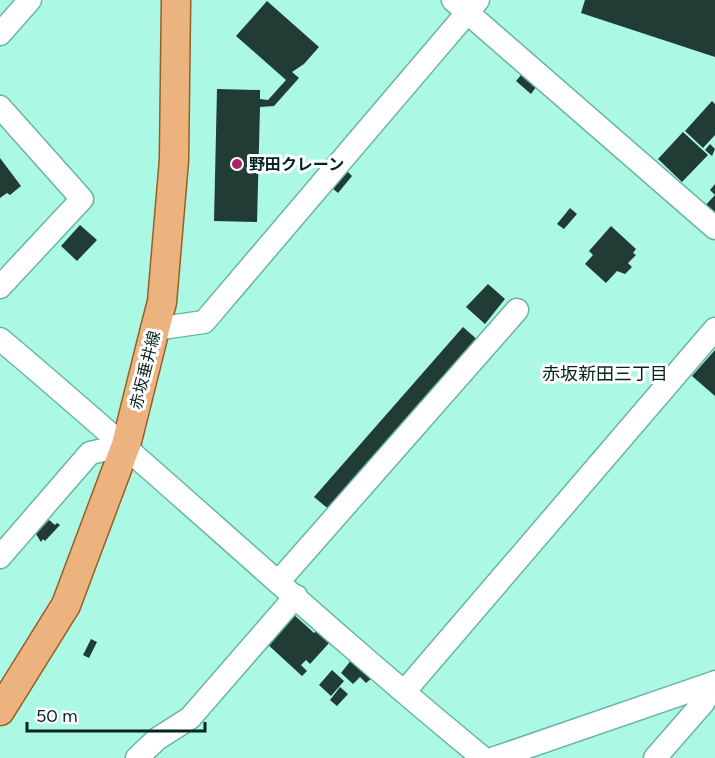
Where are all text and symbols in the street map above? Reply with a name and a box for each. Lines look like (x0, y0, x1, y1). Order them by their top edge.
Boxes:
place label: 野田クレーン (249, 155, 344, 174)
marker: 野田クレーン (230, 157, 244, 171)
street label: 赤坂垂井線 (126, 329, 164, 411)
district label: 赤坂新田三丁目 (542, 363, 668, 385)
scale bar (27, 695, 206, 733)
text: 50 m (36, 705, 78, 727)

